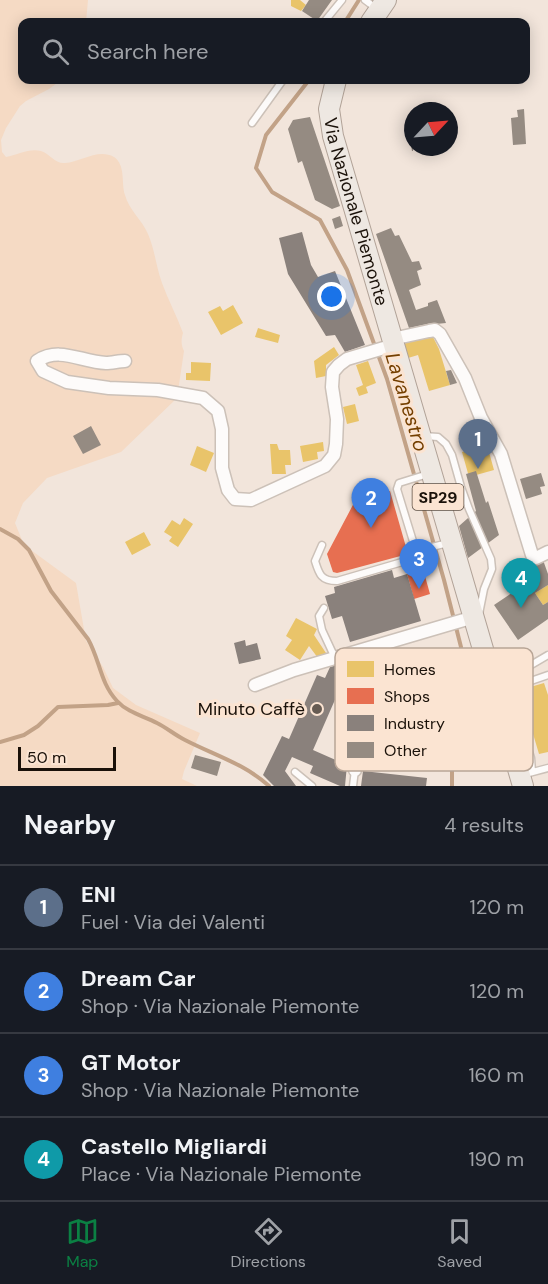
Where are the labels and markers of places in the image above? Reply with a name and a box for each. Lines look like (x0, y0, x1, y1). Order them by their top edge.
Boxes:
pin: 1 (458, 420, 498, 469)
pin: 2 (352, 478, 391, 528)
pin: 3 (400, 540, 438, 589)
pin: 4 (502, 558, 540, 608)
place label: Minuto Caffè (198, 697, 305, 721)
marker: Minuto Caffè (310, 702, 324, 716)

